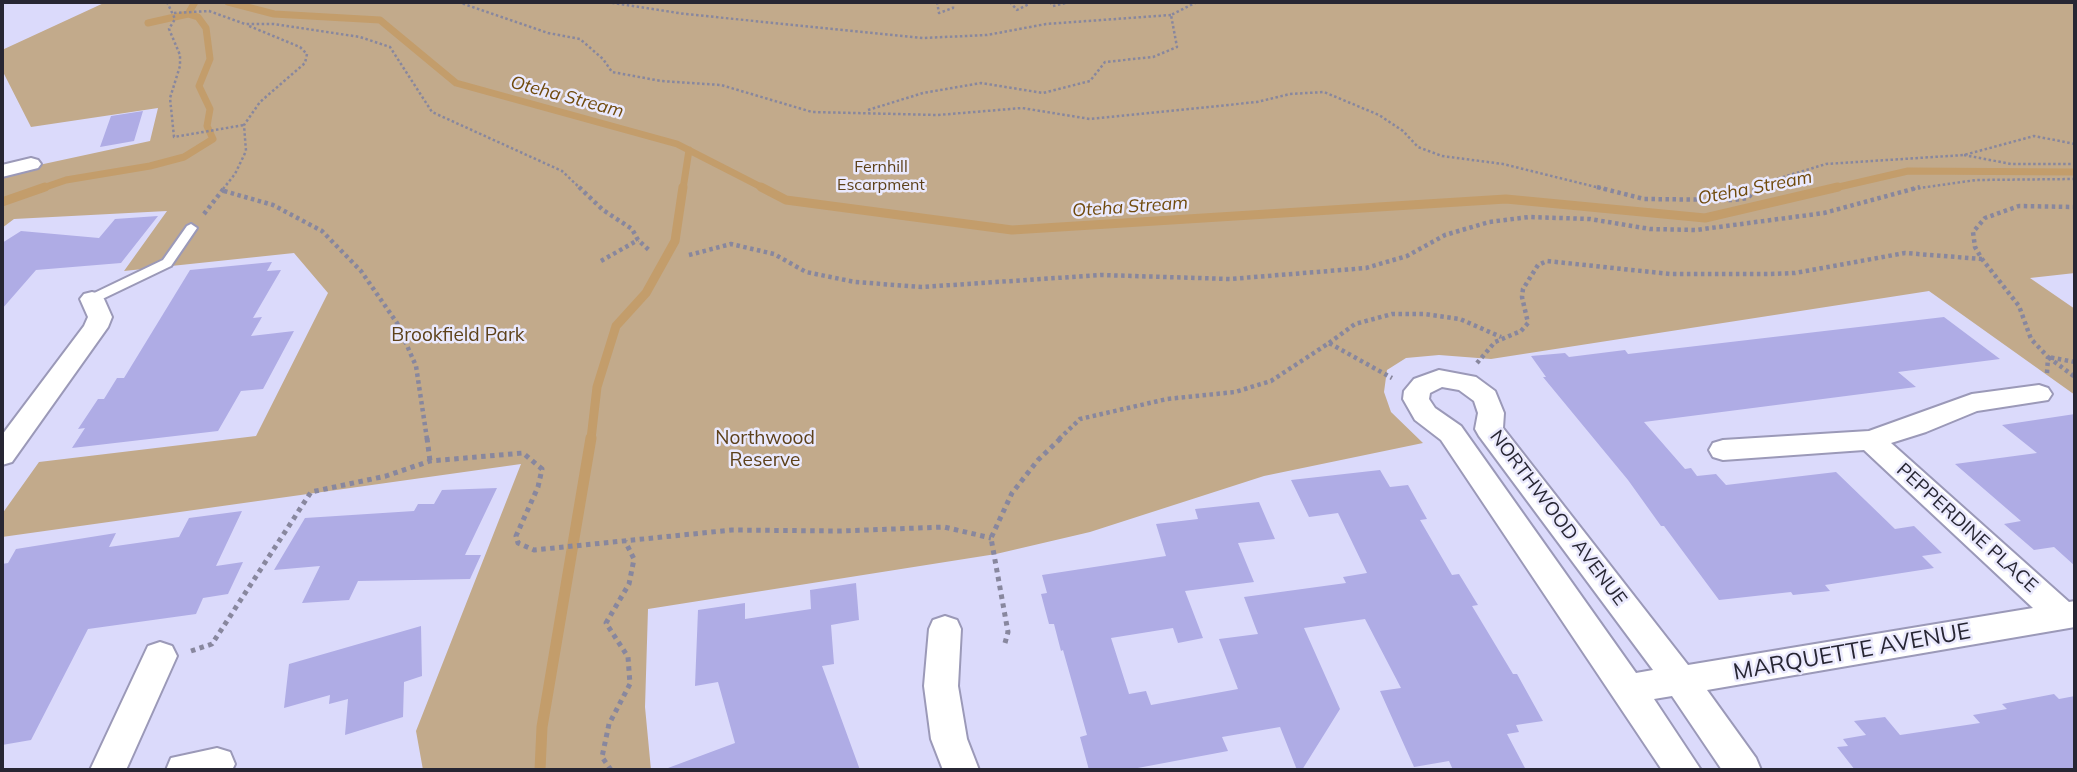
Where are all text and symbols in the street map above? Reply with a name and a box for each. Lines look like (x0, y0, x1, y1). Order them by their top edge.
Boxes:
water label: Oteha Stream (508, 72, 626, 122)
park label: Fernhill Escarpment (837, 157, 925, 195)
water label: Oteha Stream (1696, 166, 1814, 210)
water label: Oteha Stream (1071, 192, 1189, 222)
park label: Brookfield Park (391, 324, 525, 346)
street label: NORTHWOOD AVENUE (1485, 426, 1631, 610)
park label: Northwood Reserve (715, 427, 815, 471)
street label: PEPPERDINE PLACE (1892, 459, 2042, 597)
street label: MARQUETTE AVENUE (1731, 618, 1973, 686)

